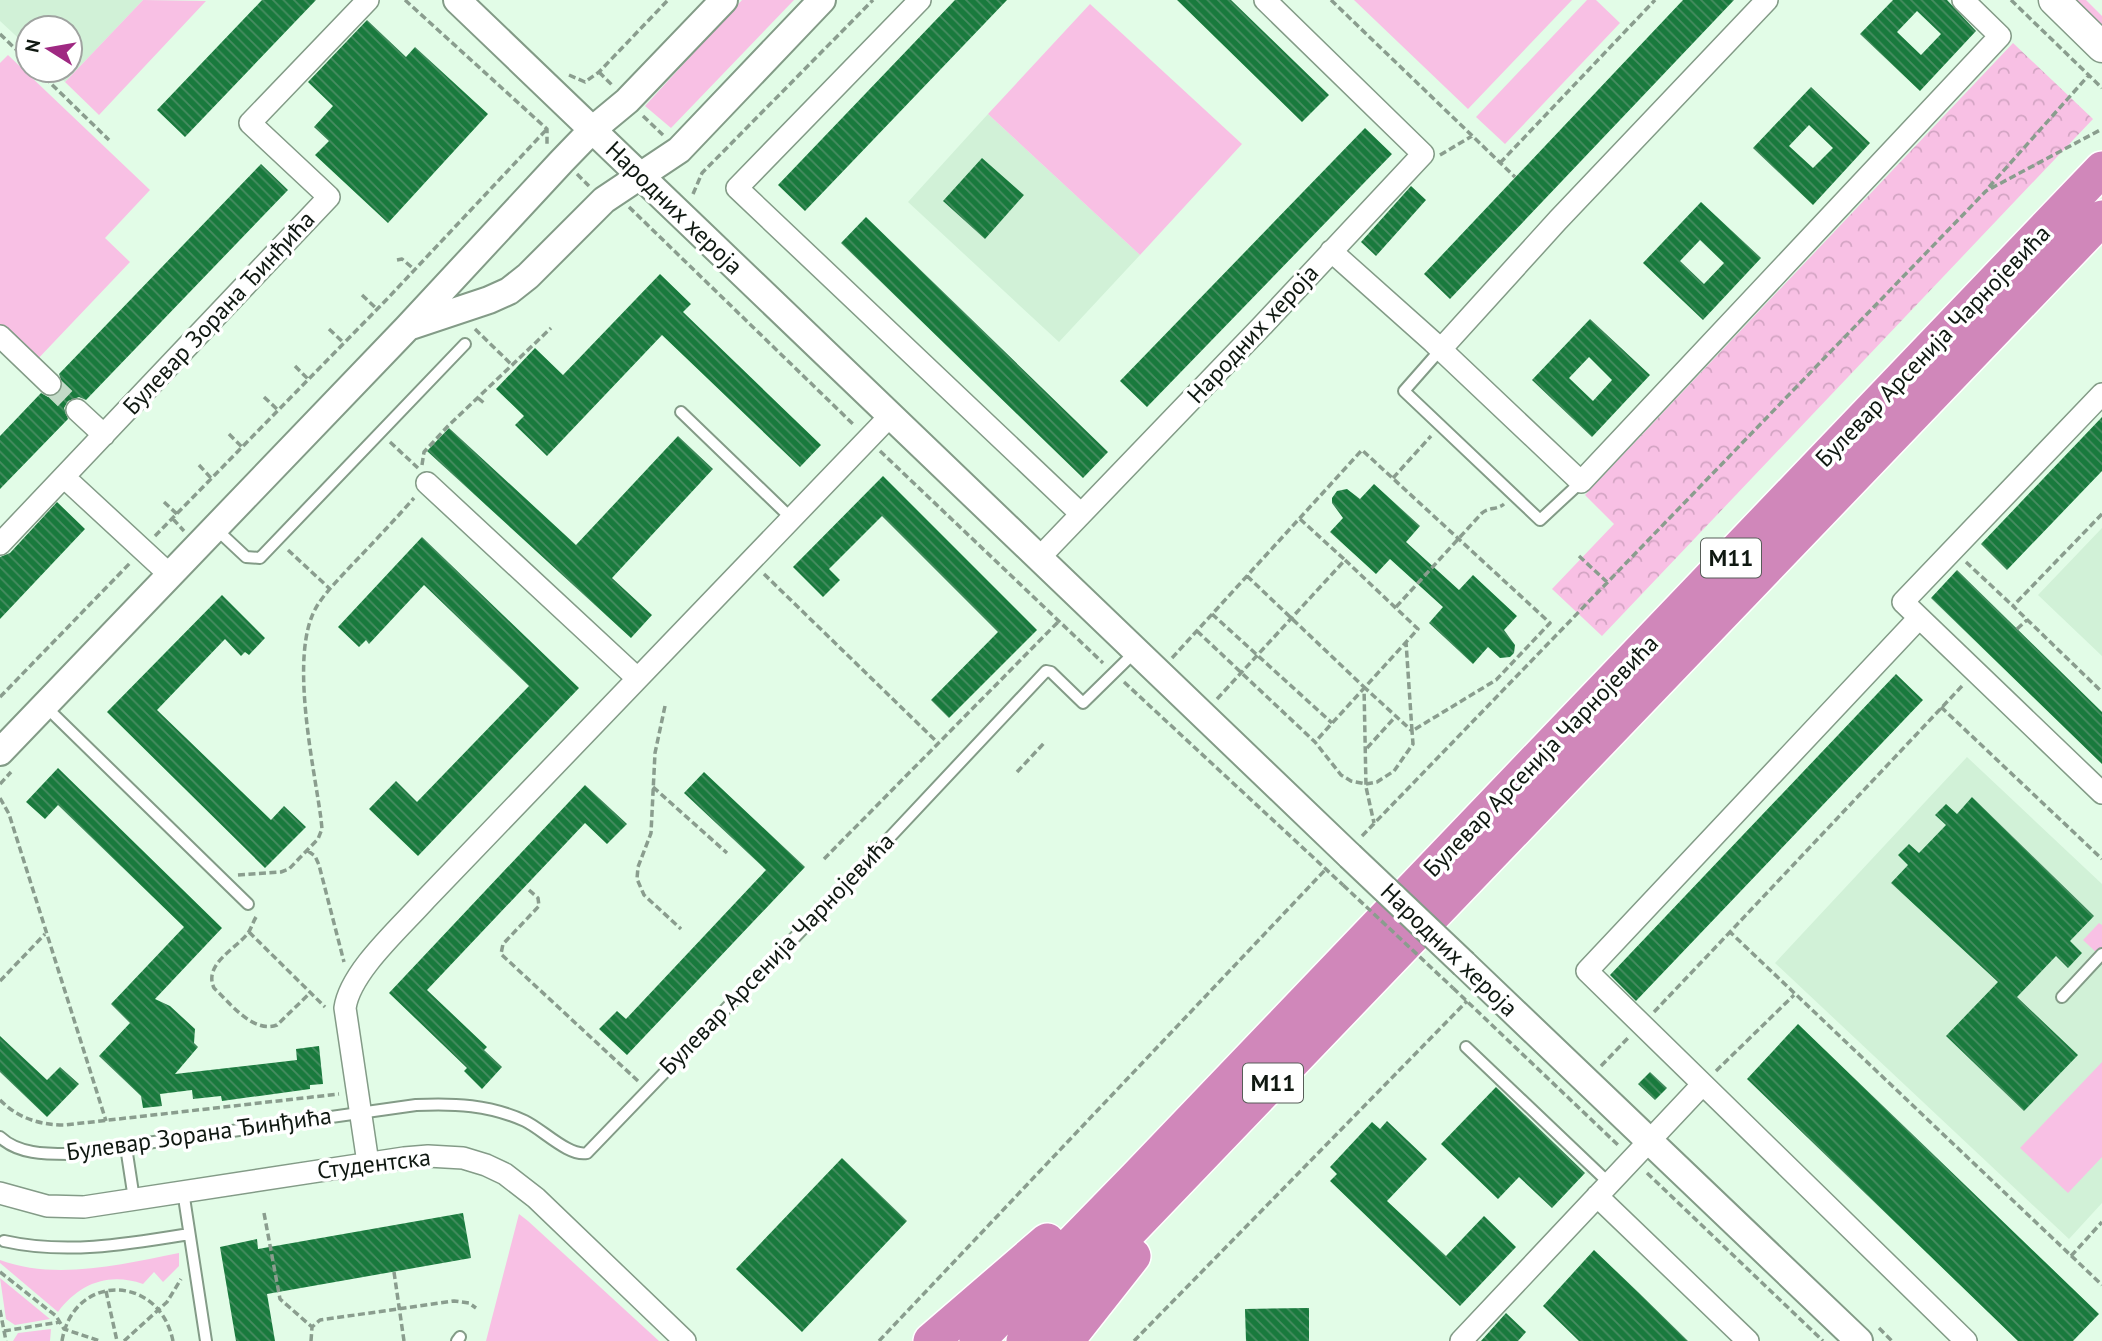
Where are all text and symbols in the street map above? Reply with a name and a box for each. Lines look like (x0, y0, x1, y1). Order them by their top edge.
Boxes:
north arrow (14, 14, 84, 84)
text: N (19, 37, 45, 54)
street label: Народних хероја (599, 134, 750, 281)
street label: Булевар Зорана Ђинђића (116, 204, 321, 421)
street label: Булевар Арсенија Чарнојевића (1809, 218, 2057, 473)
street label: Народних хероја (1180, 258, 1325, 410)
road number: M11 (1701, 538, 1761, 578)
street label: Булевар Арсенија Чарнојевића (1417, 628, 1665, 883)
street label: Булевар Арсенија Чарнојевића (653, 826, 901, 1081)
street label: Народних хероја (1374, 876, 1525, 1023)
road number: M11 (1243, 1064, 1303, 1102)
street label: Булевар Зорана Ђинђића (64, 1100, 334, 1167)
street label: Студентска (315, 1141, 432, 1186)

